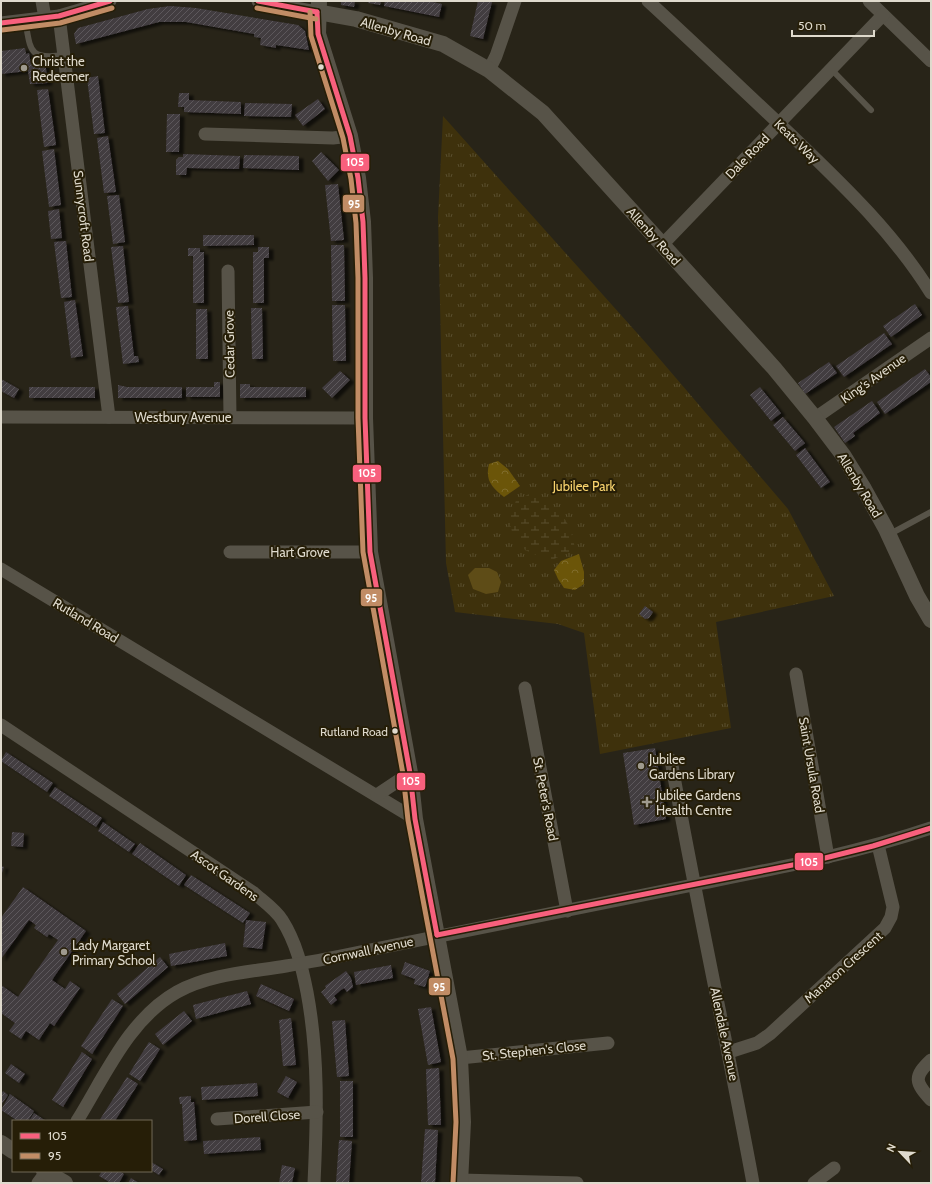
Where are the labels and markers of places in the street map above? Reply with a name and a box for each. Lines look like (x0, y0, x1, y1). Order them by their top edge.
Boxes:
place label: Christ the Redeemer (32, 53, 90, 84)
unlabelled marker (316, 62, 326, 72)
marker: Christ the Redeemer (19, 63, 29, 73)
place label: Rutland Road (320, 724, 388, 739)
marker: Rutland Road (390, 726, 400, 736)
place label: Jubilee Gardens Library (648, 751, 735, 782)
marker: Jubilee Gardens Library (636, 761, 646, 771)
place label: Jubilee Gardens Health Centre (655, 787, 741, 818)
marker: Jubilee Gardens Health Centre (641, 796, 653, 808)
place label: Lady Margaret Primary School (72, 937, 155, 968)
marker: Lady Margaret Primary School (59, 947, 69, 957)

